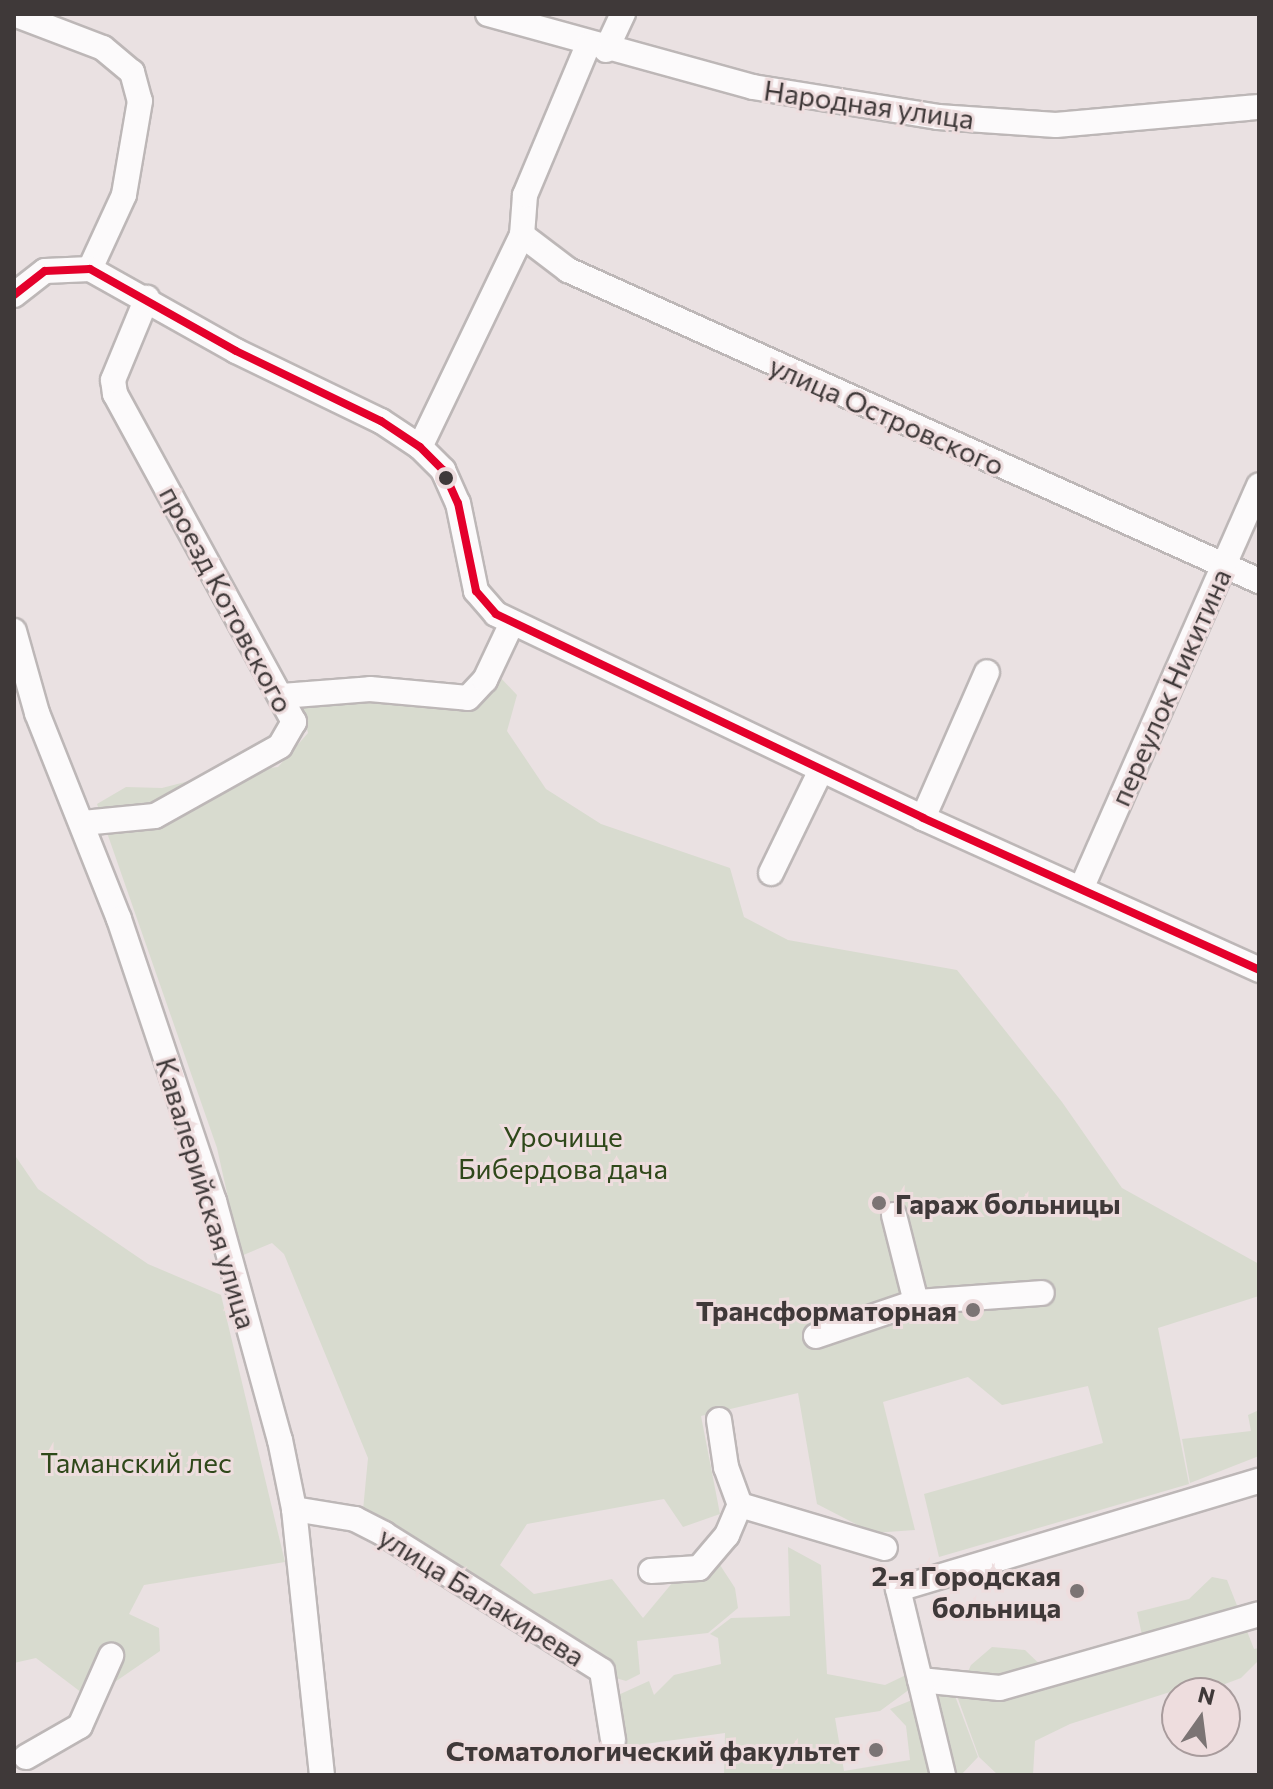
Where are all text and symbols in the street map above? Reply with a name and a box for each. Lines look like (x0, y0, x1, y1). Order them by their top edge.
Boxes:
street label: Народная улица (762, 73, 976, 135)
street label: улица Островского (764, 348, 1010, 482)
unlabelled marker (438, 470, 454, 486)
street label: проезд Котовского (153, 480, 301, 718)
street label: переулок Никитина (1103, 563, 1237, 811)
street label: Кавалерийская улица (150, 1053, 264, 1333)
park label: Урочище Бибердова дача (458, 1119, 668, 1185)
place label: Гараж больницы (895, 1186, 1121, 1220)
marker: Гараж больницы (870, 1194, 888, 1212)
place label: Трансформаторная (696, 1293, 957, 1327)
marker: Трансформаторная (964, 1301, 982, 1319)
park label: Таманский лес (40, 1445, 232, 1479)
street label: улица Балакирева (373, 1519, 591, 1673)
place label: 2-я Городская больница (872, 1558, 1061, 1624)
marker: 2-я Городская больница (1068, 1582, 1086, 1600)
north arrow (1161, 1677, 1241, 1757)
text: N (1195, 1680, 1218, 1710)
place label: Стоматологический факультет (446, 1733, 860, 1767)
marker: Стоматологический факультет (867, 1741, 885, 1759)

